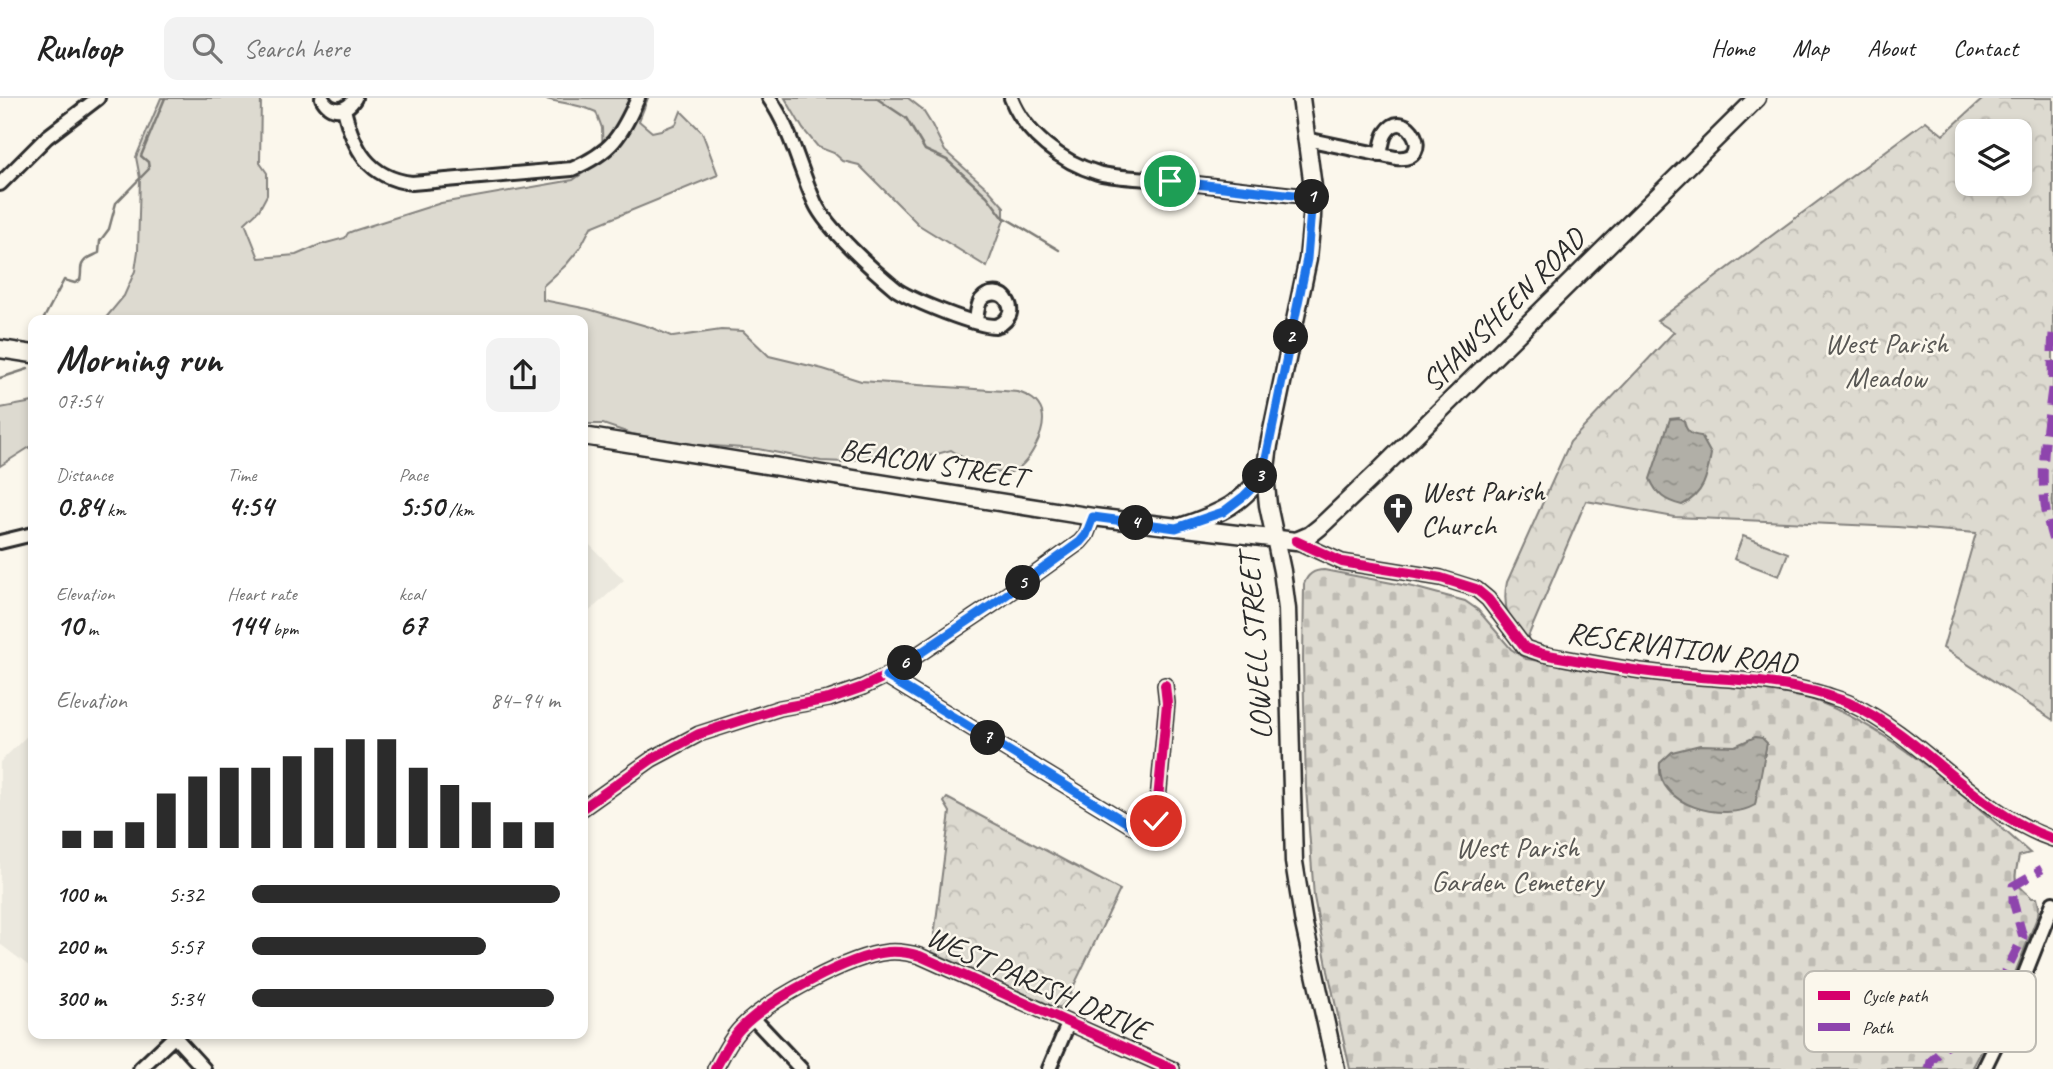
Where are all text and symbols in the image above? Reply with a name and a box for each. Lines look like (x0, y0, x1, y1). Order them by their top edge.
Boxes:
search box (164, 17, 654, 80)
text: Runloop (35, 27, 122, 69)
icon: search (188, 29, 226, 67)
text: Search here (244, 32, 349, 65)
text: Home (1711, 33, 1754, 63)
text: Map (1792, 33, 1829, 63)
text: About (1867, 33, 1915, 63)
text: Contact (1953, 33, 2018, 63)
map controls (1955, 119, 2032, 196)
button: layers (1955, 119, 2032, 196)
pin (1140, 151, 1200, 211)
icon: arrive (1151, 162, 1189, 200)
pin: 1 (1294, 180, 1330, 214)
text: 1 (1307, 184, 1316, 208)
street label: SHAWSHEEN ROAD (1413, 218, 1595, 400)
pin: 2 (1274, 320, 1308, 354)
text: 2 (1286, 324, 1295, 348)
park label: West Parish Meadow (1824, 324, 1949, 396)
text: Morning run (56, 336, 222, 383)
button: share (486, 338, 560, 412)
text: 07:54 (56, 386, 102, 415)
street label: BEACON STREET (837, 430, 1035, 497)
pin: 3 (1242, 458, 1278, 494)
text: Distance (56, 463, 113, 487)
text: Time (227, 463, 256, 487)
text: Pace (399, 463, 428, 487)
text: 3 (1255, 463, 1264, 487)
place label: West Parish Church (1421, 472, 1546, 544)
text: 0.84 (56, 487, 102, 525)
text: 4:54 (227, 487, 273, 525)
text: 5:50 (399, 487, 444, 525)
church icon: West Parish Church (1381, 491, 1415, 535)
text: km (102, 498, 126, 522)
text: /km (444, 498, 474, 522)
pin: 4 (1118, 506, 1154, 540)
text: 4 (1131, 510, 1140, 534)
street label: LOWELL STREET (1229, 546, 1280, 741)
pin: 5 (1006, 566, 1040, 601)
text: 5 (1018, 570, 1027, 594)
text: Elevation (56, 582, 114, 606)
text: Heart rate (227, 582, 297, 606)
text: kcal (399, 582, 424, 606)
text: 10 (56, 606, 83, 644)
text: 144 (227, 606, 268, 644)
text: 67 (399, 606, 426, 644)
street label: RESERVATION ROAD (1565, 613, 1802, 683)
text: m (83, 617, 98, 641)
text: bpm (268, 617, 299, 641)
pin: 6 (888, 646, 922, 680)
text: 6 (900, 650, 909, 674)
text: Elevation (56, 686, 127, 715)
text: 84–94 m (490, 686, 560, 715)
pin: 7 (970, 720, 1006, 756)
text: 7 (983, 725, 992, 749)
pin (1126, 791, 1186, 851)
icon: check (1137, 802, 1175, 840)
park label: West Parish Garden Cemetery (1431, 828, 1606, 900)
text: 100 m (56, 880, 106, 909)
text: 5:32 (168, 880, 204, 909)
street label: WEST PARISH DRIVE (921, 917, 1158, 1050)
text: 200 m (56, 932, 106, 961)
text: 5:57 (168, 932, 204, 961)
legend (1804, 971, 2036, 1052)
text: 300 m (56, 984, 106, 1013)
text: 5:34 (168, 984, 204, 1013)
text: Cycle path (1862, 984, 1928, 1008)
text: Path (1862, 1016, 1895, 1040)

